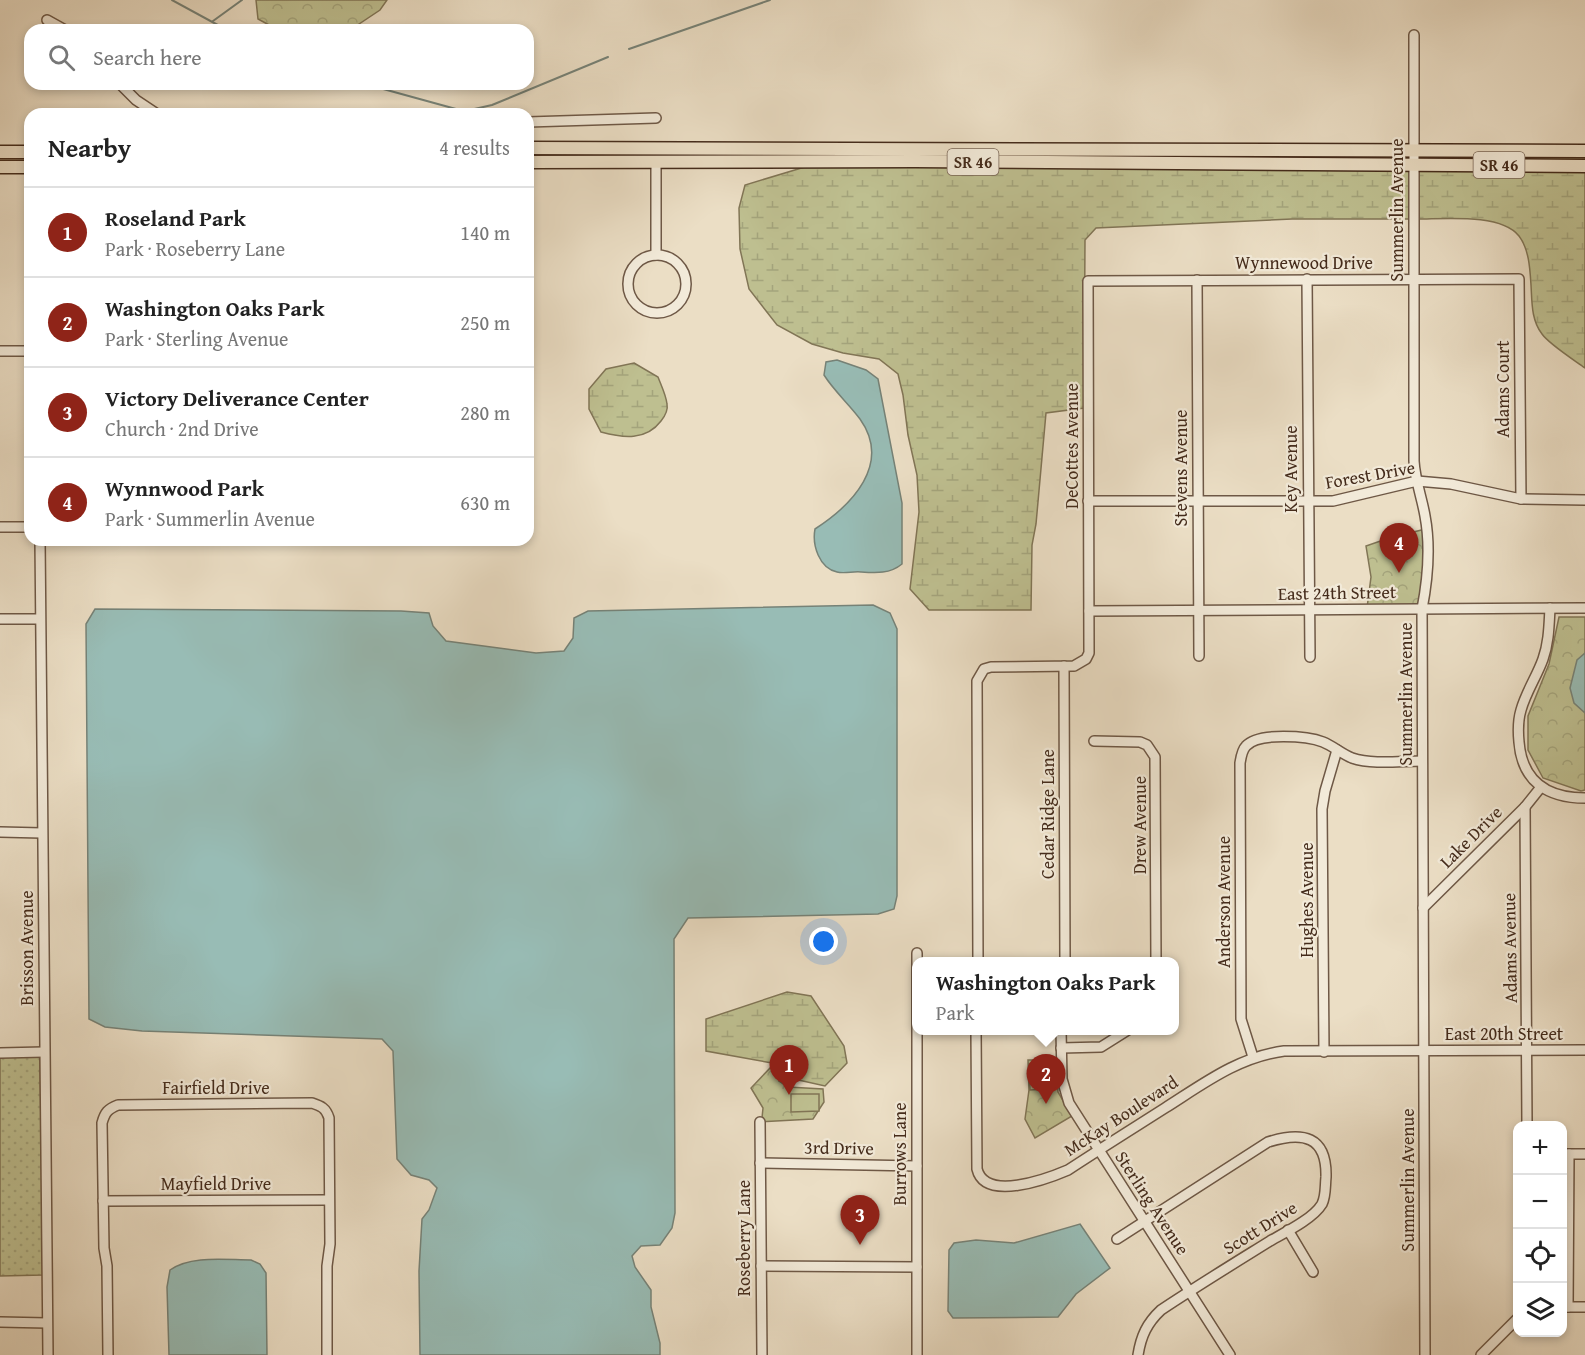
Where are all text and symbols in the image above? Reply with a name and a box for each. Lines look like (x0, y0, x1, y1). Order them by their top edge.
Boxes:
search box (24, 24, 534, 90)
icon: search (45, 41, 78, 74)
text: Search here (93, 41, 202, 73)
text: Nearby (48, 128, 131, 167)
text: 4 results (439, 133, 510, 162)
street label: Summerlin Avenue (1383, 138, 1410, 282)
road number: SR 46 (948, 149, 998, 175)
road number: SR 46 (1474, 152, 1524, 178)
text: Roseland Park (105, 202, 246, 234)
text: 1 (62, 218, 73, 247)
text: 140 m (460, 218, 510, 247)
text: Park · Roseberry Lane (105, 234, 285, 263)
street label: Wynnewood Drive (1235, 249, 1373, 276)
text: Washington Oaks Park (105, 292, 324, 324)
text: 2 (62, 308, 73, 337)
text: 250 m (460, 308, 510, 337)
text: Park · Sterling Avenue (105, 324, 288, 353)
street label: Adams Court (1489, 340, 1516, 438)
text: Victory Deliverance Center (105, 382, 369, 414)
street label: DeCottes Avenue (1058, 383, 1085, 509)
text: 3 (62, 398, 73, 427)
text: 280 m (460, 398, 510, 427)
street label: Stevens Avenue (1167, 409, 1194, 527)
text: Church · 2nd Drive (105, 414, 259, 443)
street label: Key Avenue (1277, 425, 1304, 513)
street label: Forest Drive (1323, 453, 1417, 496)
text: Wynnwood Park (105, 472, 264, 504)
text: 4 (62, 488, 73, 517)
text: 630 m (460, 488, 510, 517)
text: Park · Summerlin Avenue (105, 504, 315, 533)
pin: 4 (1380, 524, 1418, 573)
street label: East 24th Street (1278, 578, 1397, 607)
street label: Summerlin Avenue (1392, 622, 1419, 766)
street label: Cedar Ridge Lane (1034, 749, 1061, 879)
street label: Drew Avenue (1126, 776, 1153, 874)
street label: Lake Drive (1433, 799, 1508, 874)
street label: Anderson Avenue (1210, 836, 1237, 968)
street label: Hughes Avenue (1293, 842, 1320, 958)
street label: Brisson Avenue (13, 890, 40, 1006)
street label: Adams Avenue (1495, 893, 1524, 1003)
your location (809, 927, 838, 956)
popup (912, 957, 1179, 1035)
text: Washington Oaks Park (936, 966, 1155, 998)
text: Park (936, 998, 974, 1027)
street label: East 20th Street (1445, 1020, 1564, 1047)
pin: 1 (770, 1046, 808, 1095)
pin: 2 (1026, 1054, 1066, 1104)
street label: McKay Boulevard (1058, 1068, 1184, 1163)
street label: Fairfield Drive (162, 1074, 270, 1101)
street label: Burrows Lane (886, 1102, 913, 1206)
street label: Summerlin Avenue (1394, 1108, 1421, 1252)
map controls (1513, 1121, 1567, 1337)
button: + (1513, 1121, 1567, 1175)
street label: 3rd Drive (804, 1133, 874, 1162)
street label: Sterling Avenue (1109, 1145, 1196, 1260)
street label: Mayfield Drive (161, 1170, 271, 1197)
button: − (1513, 1175, 1567, 1229)
street label: Roseberry Lane (730, 1180, 757, 1296)
street label: Scott Drive (1217, 1194, 1302, 1261)
pin: 3 (840, 1196, 880, 1245)
button: locate (1513, 1229, 1567, 1283)
button: layers (1513, 1283, 1567, 1337)

